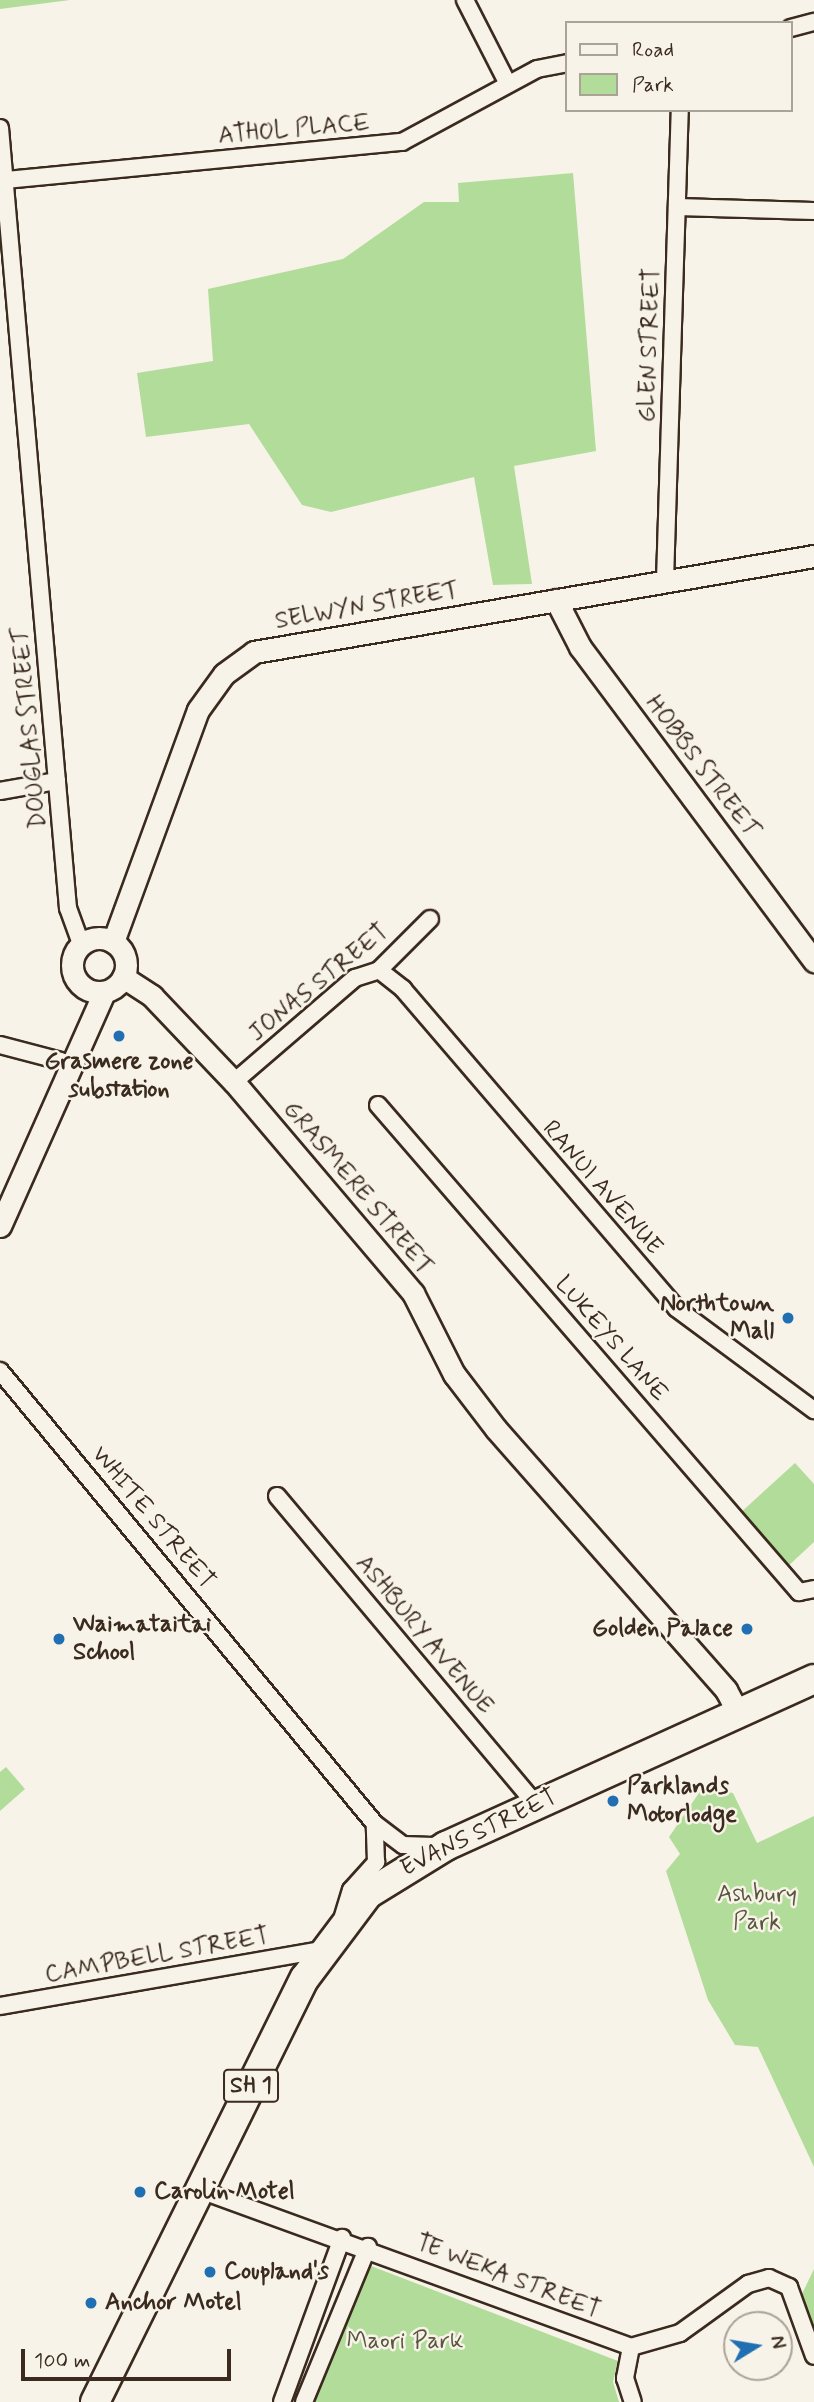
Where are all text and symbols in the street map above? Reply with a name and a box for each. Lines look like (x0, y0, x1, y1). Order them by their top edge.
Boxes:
legend (566, 21, 793, 112)
text: Road (632, 36, 674, 64)
text: Park (632, 71, 674, 99)
street label: ATHOL PLACE (217, 109, 371, 151)
street label: GLEN STREET (633, 267, 667, 423)
street label: SELWYN STREET (272, 575, 462, 637)
street label: DOUGLAS STREET (7, 626, 53, 830)
street label: HOBBS STREET (639, 689, 765, 845)
street label: JONAS STREET (243, 918, 395, 1048)
marker: Grasmere zone substation (111, 1028, 127, 1044)
place label: Grasmere zone substation (44, 1048, 194, 1104)
street label: GRASMERE STREET (276, 1094, 440, 1282)
street label: RANUI AVENUE (536, 1115, 668, 1261)
street label: LUKEYS LANE (548, 1269, 674, 1409)
place label: Northtown Mall (660, 1290, 774, 1346)
marker: Northtown Mall (780, 1310, 796, 1326)
street label: WHITE STREET (85, 1441, 221, 1595)
street label: ASHBURY AVENUE (348, 1549, 500, 1721)
place label: Waimataitai School (73, 1611, 211, 1667)
place label: Golden Palace (595, 1615, 733, 1643)
marker: Golden Palace (739, 1621, 755, 1637)
marker: Waimataitai School (51, 1631, 67, 1647)
place label: Parklands Motorlodge (627, 1773, 737, 1829)
street label: EVANS STREET (396, 1783, 562, 1883)
marker: Parklands Motorlodge (605, 1793, 621, 1809)
park label: Ashbury Park (717, 1881, 797, 1937)
street label: CAMPBELL STREET (43, 1922, 271, 1990)
road number: SH 1 (223, 2066, 279, 2106)
place label: Carolin Motel (154, 2178, 289, 2206)
marker: Carolin Motel (132, 2184, 148, 2200)
street label: TE WEKA STREET (411, 2228, 605, 2326)
place label: Coupland's (224, 2258, 329, 2286)
marker: Coupland's (202, 2264, 218, 2280)
place label: Anchor Motel (105, 2289, 237, 2317)
marker: Anchor Motel (83, 2295, 99, 2311)
north arrow (723, 2311, 793, 2381)
park label: Maori Park (349, 2328, 461, 2356)
text: N (764, 2334, 791, 2351)
scale bar (24, 2336, 234, 2380)
text: 100 m (34, 2347, 90, 2375)

